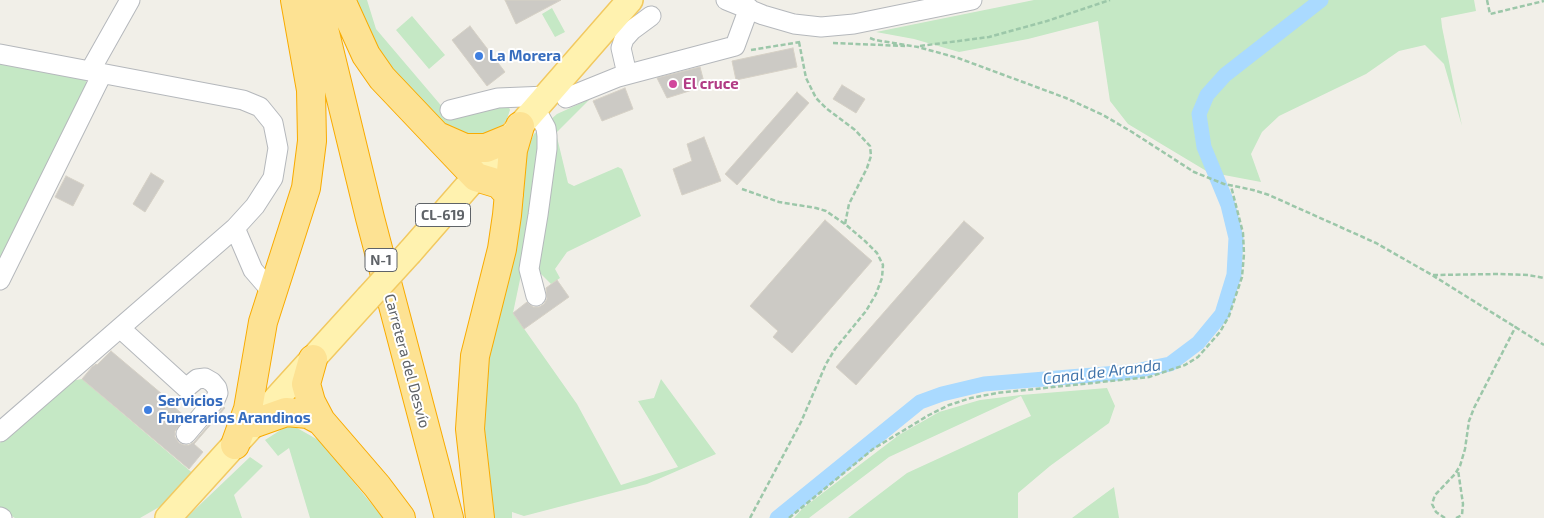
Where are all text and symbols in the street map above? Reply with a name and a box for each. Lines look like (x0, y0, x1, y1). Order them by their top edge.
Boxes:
place label: La Morera (489, 47, 561, 65)
marker: La Morera (473, 50, 485, 62)
place label: El cruce (683, 75, 739, 93)
marker: El cruce (667, 78, 679, 90)
road number: CL-619 (416, 204, 470, 226)
road number: N-1 (365, 248, 397, 272)
street label: Carretera del Desvío (380, 292, 434, 430)
water label: Canal de Aranda (1042, 355, 1162, 389)
place label: Servicios Funerarios Arandinos (158, 392, 311, 427)
marker: Servicios Funerarios Arandinos (142, 404, 154, 416)

